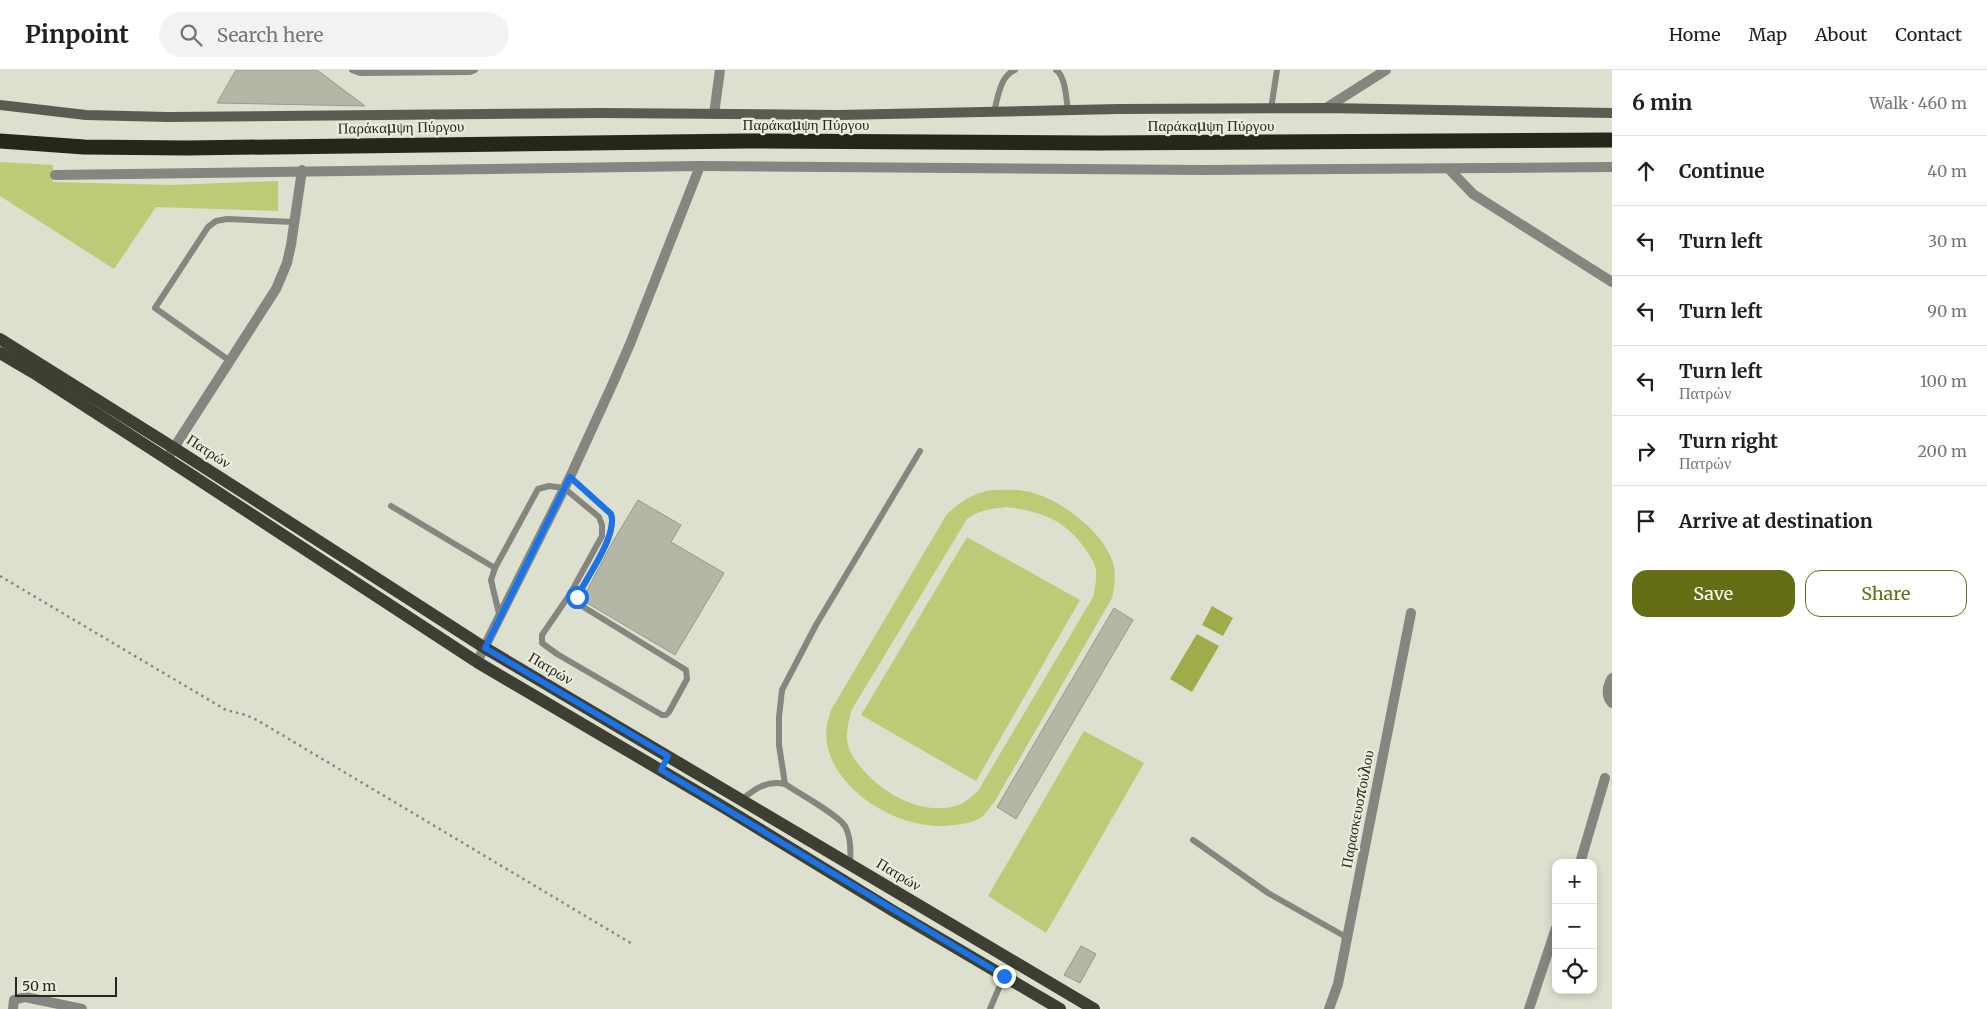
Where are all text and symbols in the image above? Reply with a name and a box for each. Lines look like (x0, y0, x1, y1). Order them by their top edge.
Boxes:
search box (159, 12, 509, 57)
text: Pinpoint (25, 19, 129, 50)
icon: search (177, 21, 205, 49)
text: Search here (217, 23, 323, 47)
text: Home (1669, 23, 1721, 46)
text: Map (1749, 23, 1787, 46)
text: About (1815, 23, 1867, 46)
text: Contact (1895, 23, 1962, 46)
text: 6 min (1632, 89, 1692, 116)
text: Walk · 460 m (1869, 93, 1967, 113)
street label: Παράκαμψη Πύργου (743, 115, 869, 134)
street label: Παράκαμψη Πύργου (337, 116, 465, 138)
street label: Παράκαμψη Πύργου (1148, 116, 1274, 135)
icon: ahead (1632, 157, 1660, 185)
text: Continue (1679, 159, 1765, 183)
text: 40 m (1927, 161, 1967, 181)
icon: left (1632, 227, 1660, 255)
text: Turn left (1679, 229, 1763, 253)
text: 30 m (1928, 231, 1967, 251)
icon: left (1632, 297, 1660, 325)
text: Turn left (1679, 299, 1763, 323)
text: 90 m (1927, 301, 1967, 321)
text: Turn left (1679, 359, 1763, 383)
icon: left (1632, 367, 1660, 395)
text: 100 m (1920, 371, 1967, 391)
text: Πατρών (1679, 383, 1731, 403)
text: Turn right (1679, 429, 1778, 453)
street label: Πατρών (183, 430, 235, 472)
icon: right (1632, 437, 1660, 465)
text: 200 m (1917, 441, 1967, 461)
text: Πατρών (1679, 453, 1731, 473)
icon: arrive (1632, 507, 1660, 535)
text: Arrive at destination (1679, 509, 1873, 533)
button: Save (1632, 570, 1795, 617)
button: Share (1805, 570, 1967, 617)
route start (566, 586, 589, 609)
street label: Πατρών (525, 647, 577, 689)
street label: Παρασκευοπούλου (1336, 748, 1378, 870)
street label: Πατρών (873, 853, 925, 895)
map controls (1552, 859, 1597, 994)
button: + (1552, 859, 1597, 904)
button: − (1552, 904, 1597, 949)
button: locate (1552, 949, 1597, 994)
route end (993, 965, 1016, 988)
scale bar (15, 974, 118, 997)
text: 50 m (22, 977, 56, 995)

